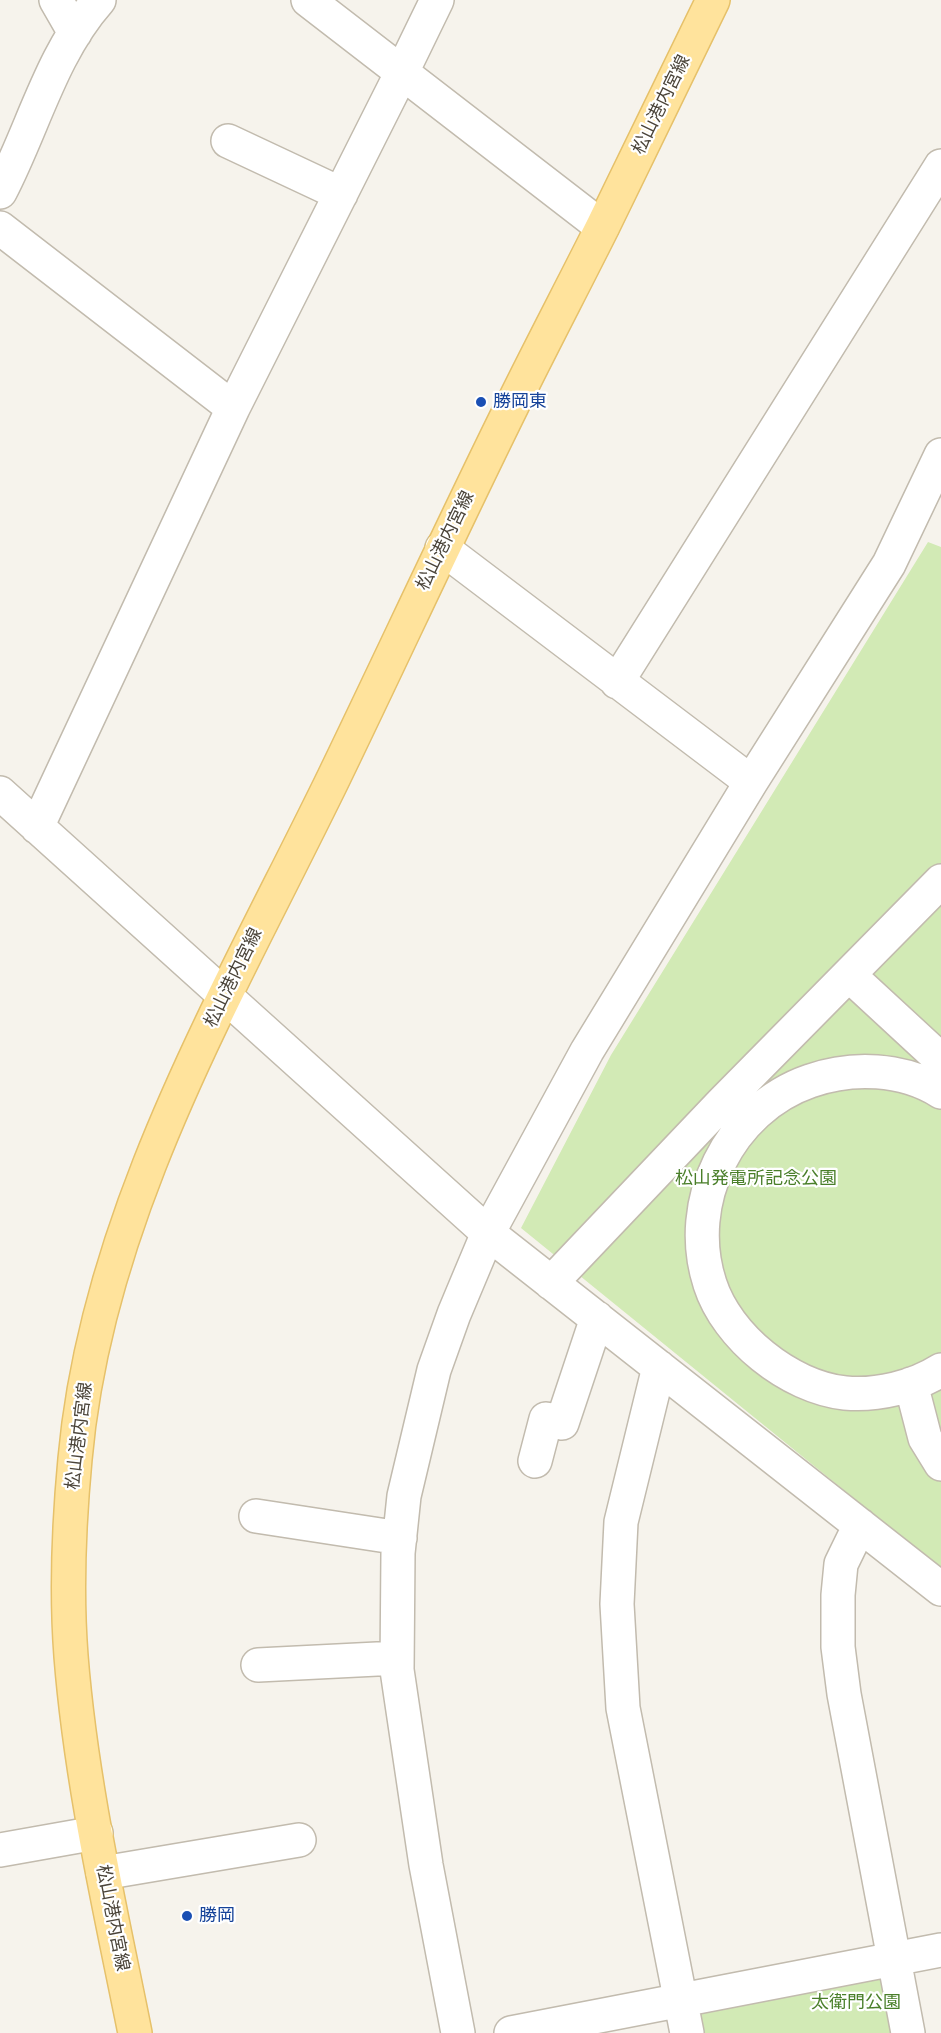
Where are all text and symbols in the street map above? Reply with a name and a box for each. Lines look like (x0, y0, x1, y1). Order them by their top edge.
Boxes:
street label: 松山港内宮線 (629, 52, 695, 158)
place label: 勝岡東 (493, 391, 547, 413)
marker: 勝岡東 (474, 395, 488, 409)
street label: 松山港内宮線 (413, 488, 479, 594)
street label: 松山港内宮線 (201, 925, 267, 1031)
park label: 松山発電所記念公園 (675, 1168, 837, 1190)
street label: 松山港内宮線 (63, 1381, 97, 1491)
street label: 松山港内宮線 (91, 1863, 133, 1973)
place label: 勝岡 (199, 1905, 235, 1927)
marker: 勝岡 (180, 1909, 194, 1923)
park label: 太衛門公園 (811, 1992, 901, 2014)

